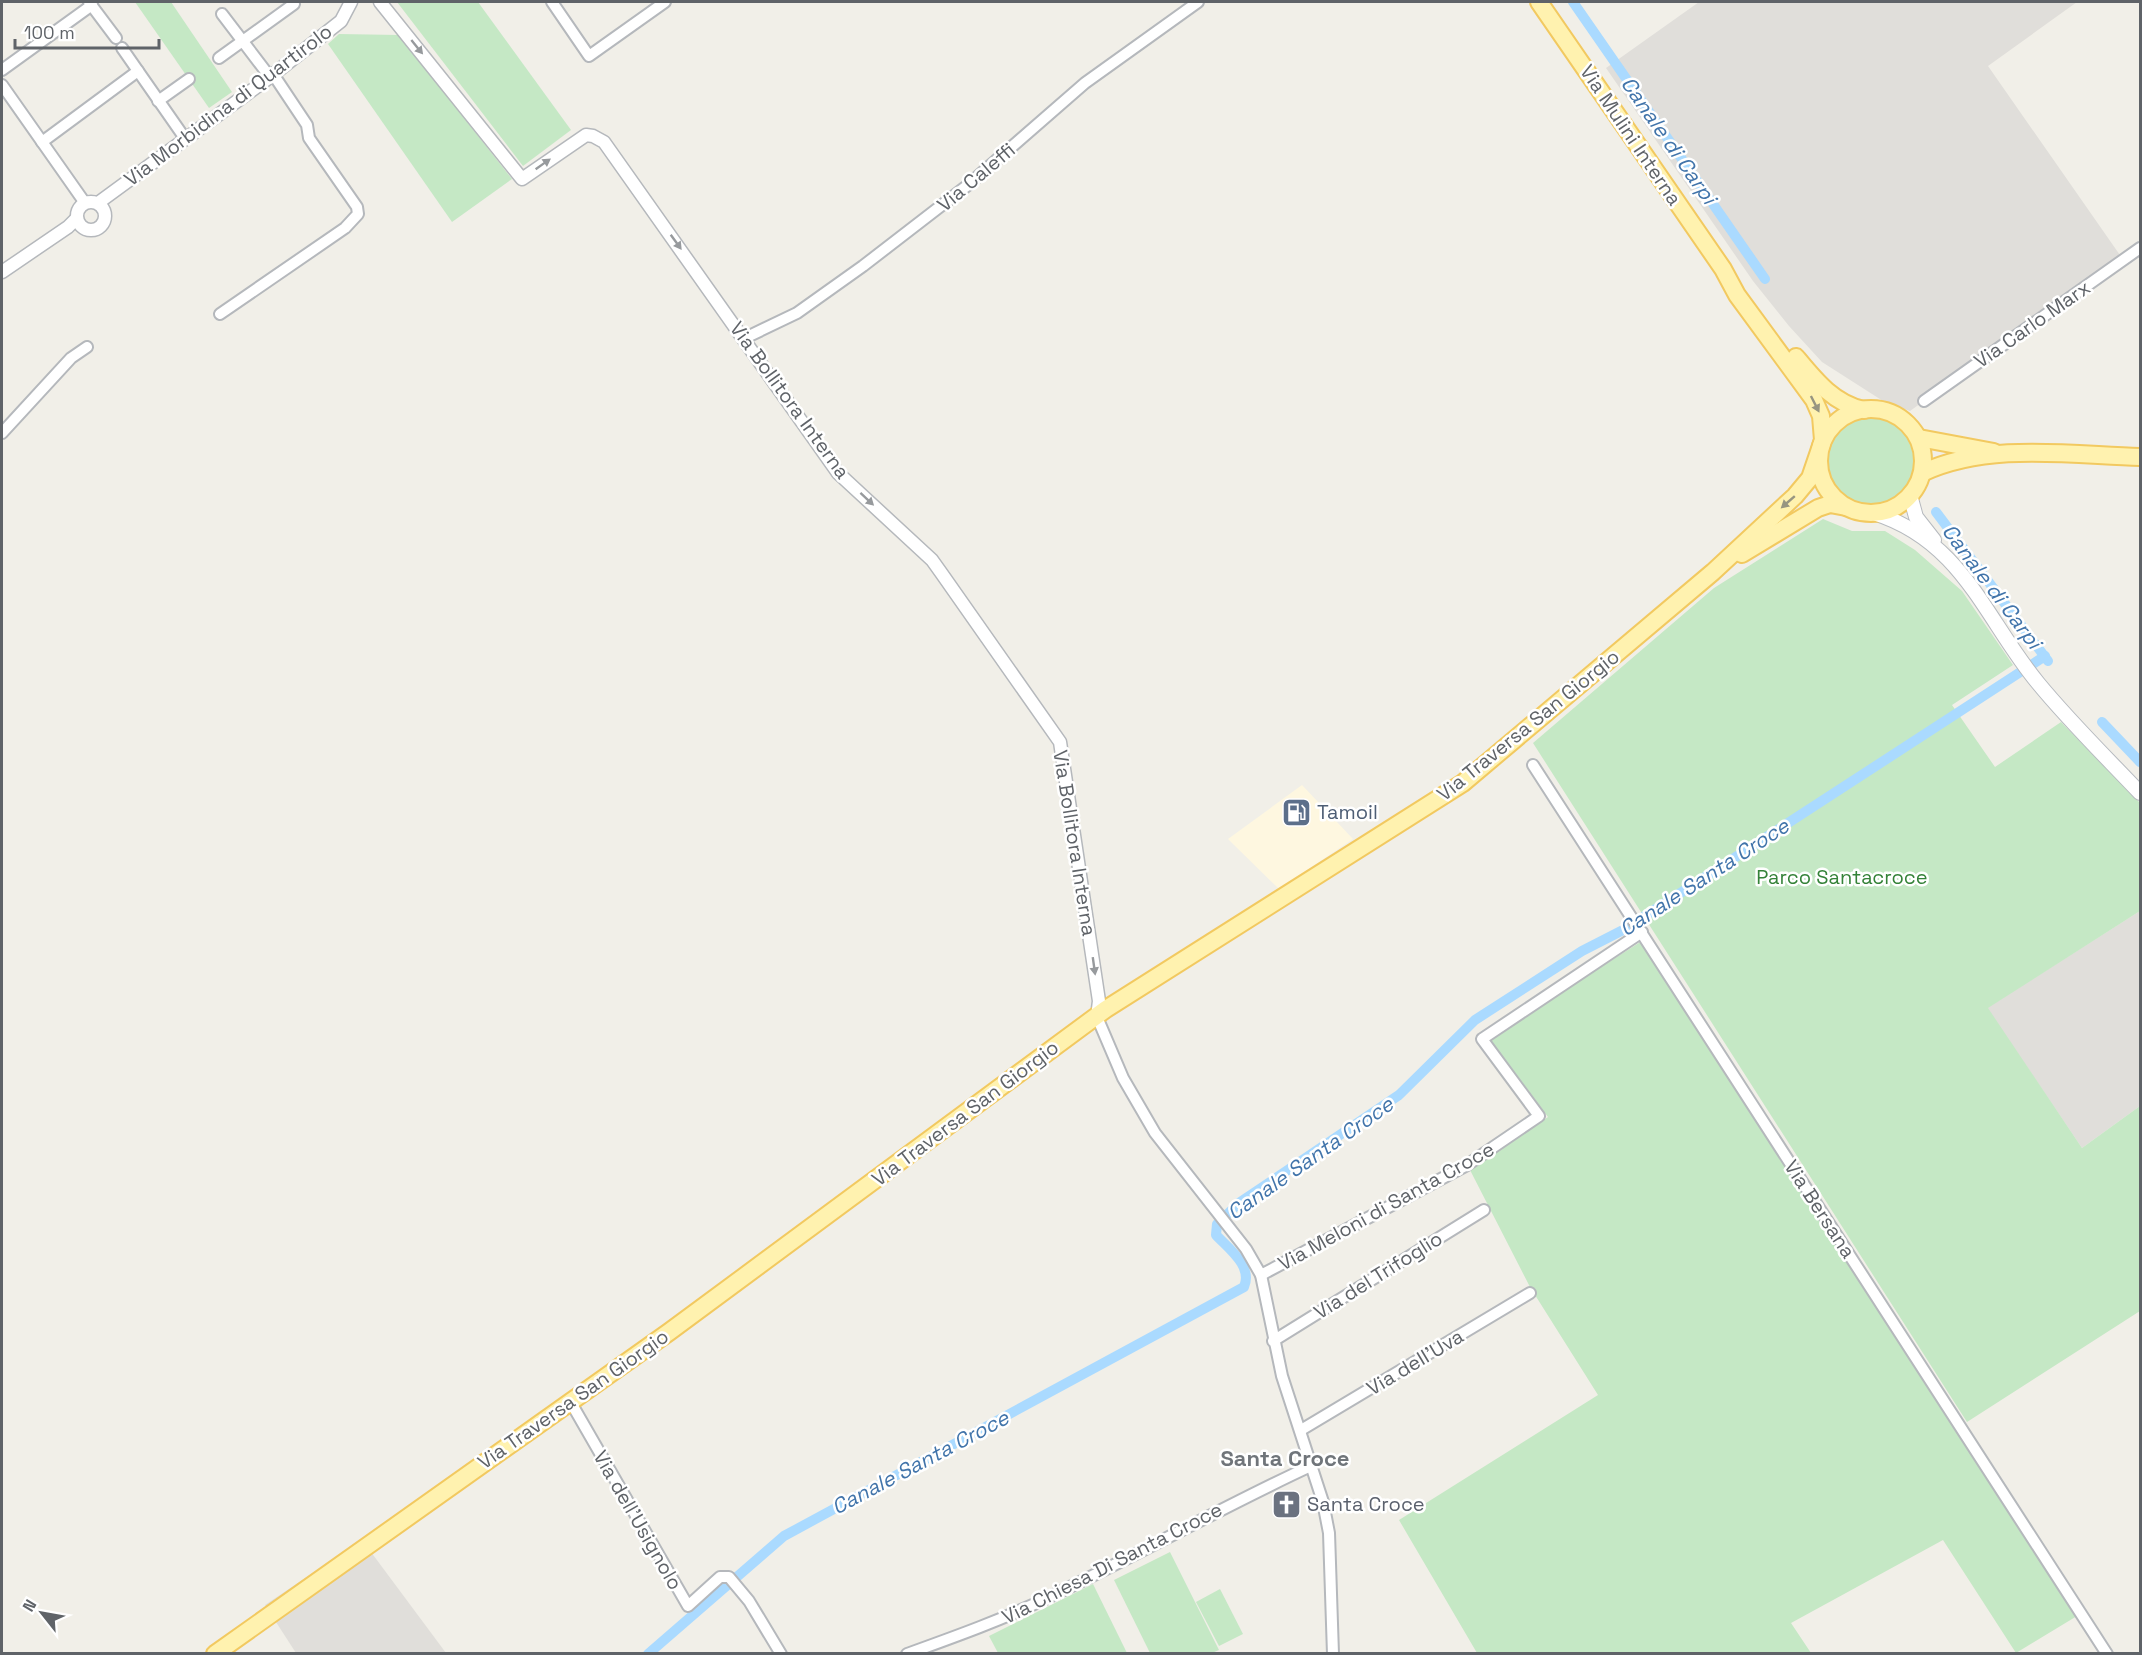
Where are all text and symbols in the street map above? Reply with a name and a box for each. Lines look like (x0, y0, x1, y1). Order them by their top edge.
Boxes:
scale bar (15, 12, 159, 50)
street label: Via Morbidina di Quartirolo (119, 18, 337, 192)
text: 100 m (24, 21, 75, 44)
one-way arrow (410, 39, 423, 55)
street label: Via Mulini Interna (1574, 60, 1688, 210)
water label: Canale di Carpi (1615, 71, 1725, 211)
street label: Via Caleffi (932, 137, 1020, 217)
one-way arrow (535, 158, 551, 170)
one-way arrow (670, 234, 682, 250)
street label: Via Carlo Marx (1969, 274, 2095, 374)
street label: Via Bollitora Interna (724, 316, 856, 484)
one-way arrow (1810, 396, 1820, 413)
one-way arrow (859, 492, 873, 506)
one-way arrow (1781, 495, 1796, 508)
water label: Canale di Carpi (1936, 518, 2050, 656)
street label: Via Traversa San Giorgio (1431, 643, 1625, 807)
street label: Via Bollitora Interna (1047, 748, 1103, 938)
fuel station icon: Tamoil (1280, 796, 1312, 828)
place label: Tamoil (1317, 799, 1378, 825)
water label: Canale Santa Croce (1614, 811, 1795, 942)
park label: Parco Santacroce (1756, 864, 1928, 890)
one-way arrow (1089, 957, 1098, 976)
street label: Via Traversa San Giorgio (866, 1034, 1064, 1192)
water label: Canale Santa Croce (1222, 1090, 1400, 1226)
street label: Via Meloni di Santa Croce (1273, 1136, 1499, 1276)
street label: Via Bersana (1779, 1155, 1861, 1263)
street label: Via del Trifoglio (1309, 1225, 1447, 1325)
street label: Via Traversa San Giorgio (472, 1323, 674, 1475)
street label: Via dell'Uva (1362, 1323, 1468, 1401)
water label: Canale Santa Croce (827, 1403, 1015, 1520)
district label: Santa Croce (1220, 1444, 1350, 1472)
street label: Via dell'Usignolo (588, 1446, 688, 1594)
church icon: Santa Croce (1270, 1488, 1302, 1520)
place label: Santa Croce (1307, 1491, 1425, 1517)
street label: Via Chiesa Di Santa Croce (997, 1496, 1227, 1630)
north arrow (12, 1583, 72, 1643)
text: N (18, 1596, 41, 1616)

